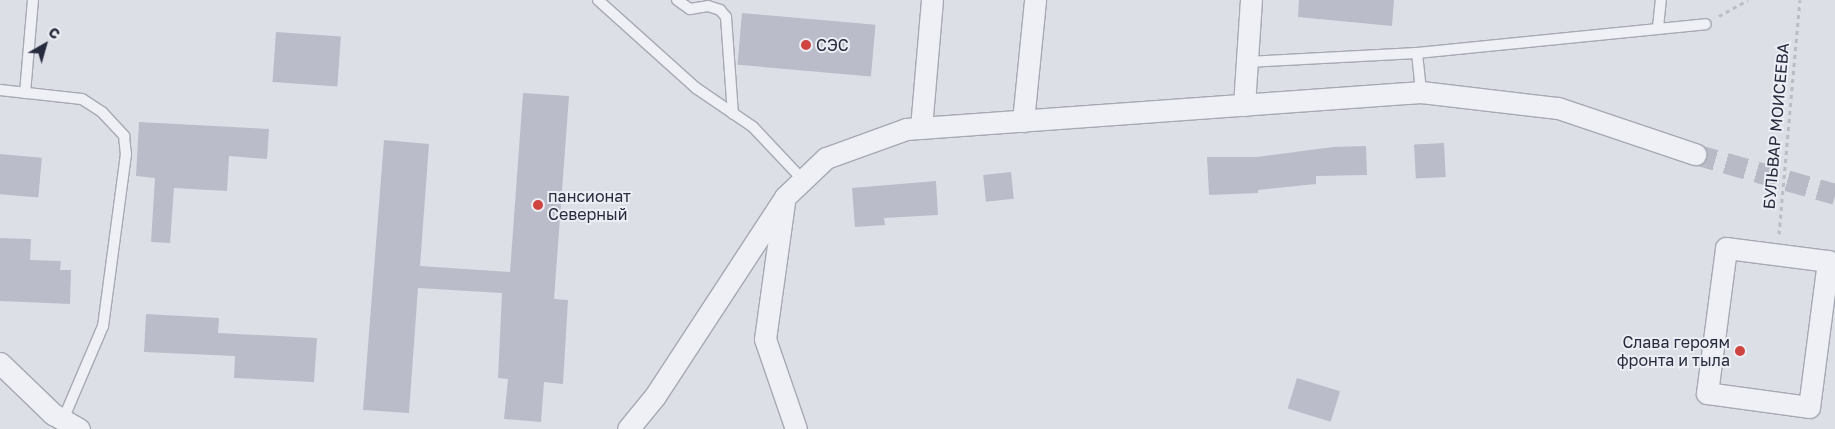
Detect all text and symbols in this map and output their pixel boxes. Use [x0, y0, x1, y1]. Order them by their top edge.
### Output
north arrow [20, 20, 70, 70]
text: С [45, 23, 64, 43]
place label: СЭС [816, 35, 849, 55]
marker: СЭС [800, 39, 812, 51]
street label: БУЛЬВАР МОИСЕЕВА [1759, 42, 1793, 210]
place label: пансионат Северный [548, 186, 631, 224]
marker: пансионат Северный [532, 199, 544, 211]
place label: Слава героям фронта и тыла [1617, 332, 1730, 370]
marker: Слава героям фронта и тыла [1734, 345, 1746, 357]

